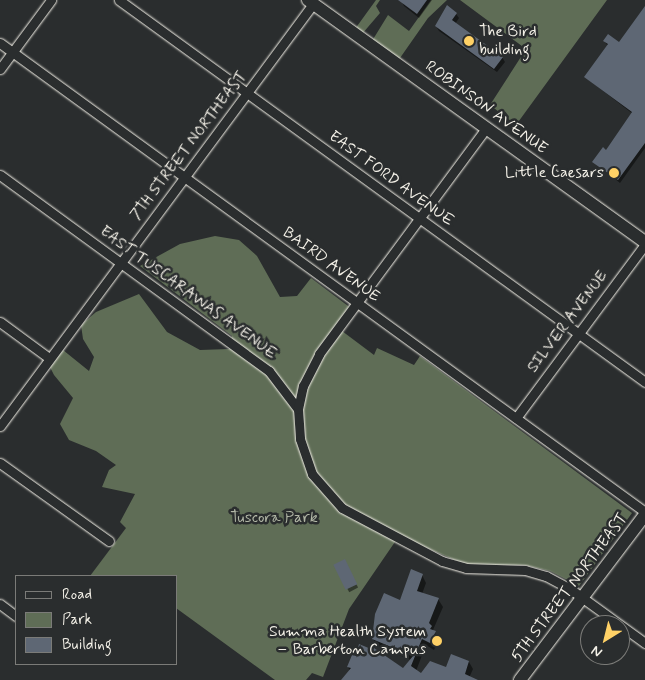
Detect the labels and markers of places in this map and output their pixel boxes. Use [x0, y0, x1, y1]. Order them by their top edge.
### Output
place label: The Bird building [479, 22, 536, 60]
marker: The Bird building [463, 35, 475, 47]
place label: Little Caesars [500, 163, 604, 183]
marker: Little Caesars [608, 167, 620, 179]
place label: Summa Health System – Barberton Campus [269, 622, 426, 660]
marker: Summa Health System – Barberton Campus [430, 634, 444, 648]

